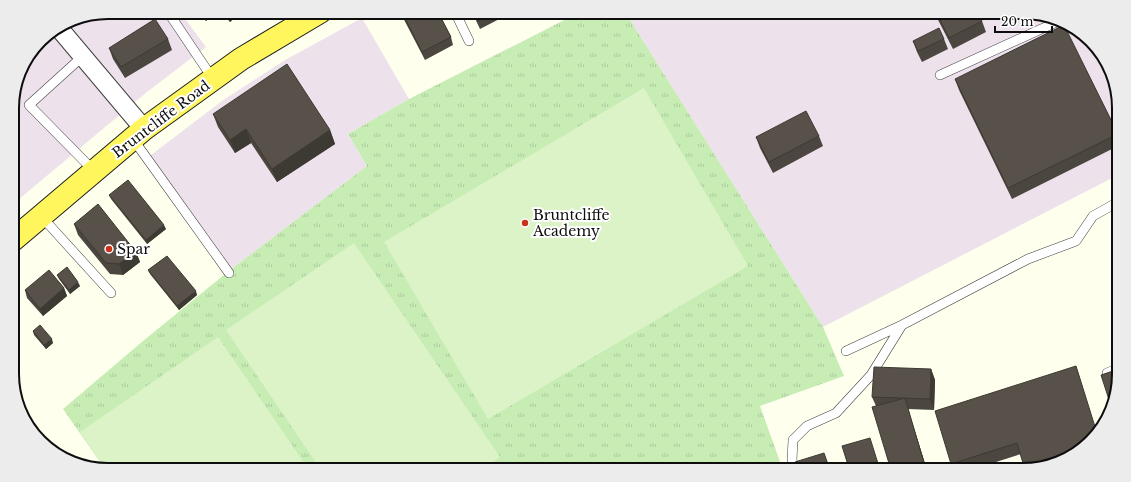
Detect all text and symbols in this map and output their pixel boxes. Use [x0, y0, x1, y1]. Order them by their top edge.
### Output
scale bar [995, 8, 1052, 34]
text: 20 m [1001, 14, 1033, 29]
street label: Bruntcliffe Road [108, 76, 214, 162]
place label: Bruntcliffe Academy [532, 206, 610, 240]
marker: Bruntcliffe Academy [520, 218, 530, 228]
place label: Spar [117, 240, 150, 258]
marker: Spar [104, 244, 114, 254]

